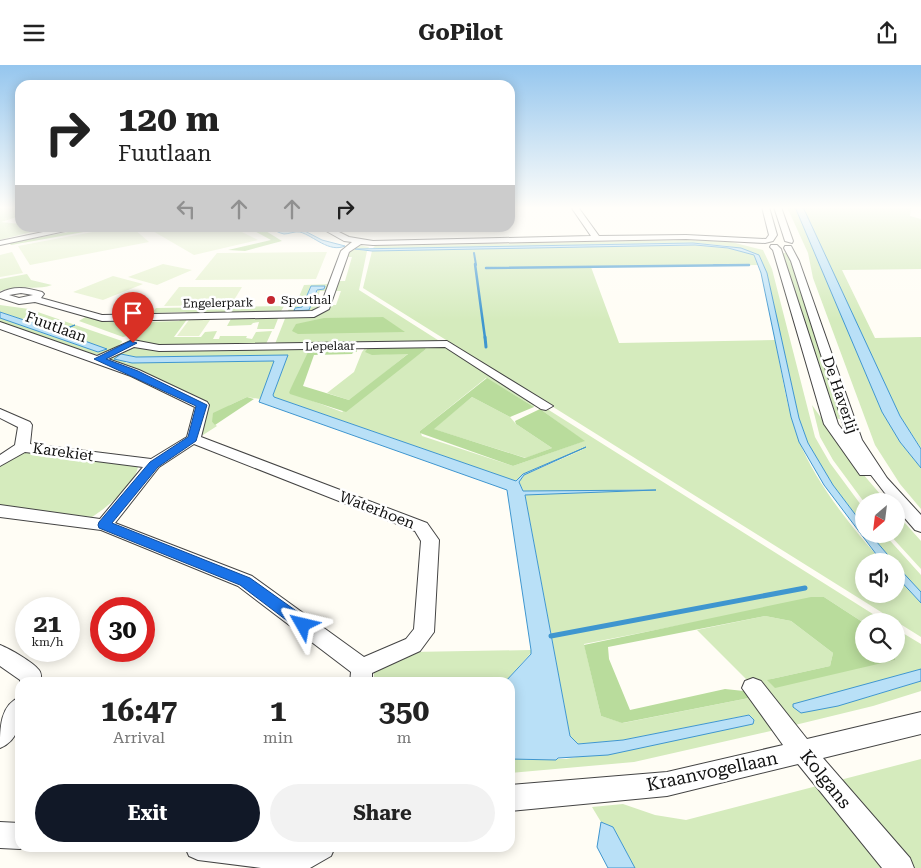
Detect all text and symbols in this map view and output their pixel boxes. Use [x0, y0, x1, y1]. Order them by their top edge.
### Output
icon: menu [20, 19, 48, 47]
icon: share [873, 19, 901, 47]
text: GoPilot [418, 20, 503, 45]
text: 120 m [118, 99, 219, 140]
icon: right [35, 100, 100, 165]
text: Fuutlaan [118, 141, 211, 166]
icon: left [172, 195, 200, 223]
icon: ahead [225, 195, 253, 223]
icon: ahead [278, 195, 306, 223]
icon: right [331, 195, 359, 223]
pin [112, 292, 154, 343]
place label: Sporthal [281, 293, 332, 307]
marker: Sporthal [265, 294, 277, 306]
street label: Engelerpark [183, 295, 254, 311]
icon: arrive [119, 299, 147, 327]
street label: Fuutlaan [23, 308, 89, 346]
street label: Lepelaar [305, 339, 355, 353]
street label: De Haverlij [818, 354, 862, 436]
street label: Karekiet [32, 439, 95, 465]
street label: Waterhoen [337, 487, 418, 533]
north arrow [855, 493, 905, 543]
map controls [855, 493, 905, 663]
button: sound [855, 553, 905, 603]
speed limit sign: 30 [90, 597, 155, 662]
position arrow [276, 598, 328, 650]
text: 21 [33, 609, 62, 638]
button: search [855, 613, 905, 663]
text: km/h [31, 635, 64, 649]
text: 16:47 [101, 693, 177, 728]
text: 1 [270, 693, 286, 728]
text: 350 [379, 693, 429, 728]
text: Arrival [113, 728, 165, 747]
text: min [263, 728, 293, 747]
text: m [397, 728, 411, 747]
street label: Kolgans [796, 745, 856, 813]
street label: Kraanvogellaan [644, 747, 780, 795]
button: Exit [35, 784, 260, 842]
button: Share [270, 784, 495, 842]

